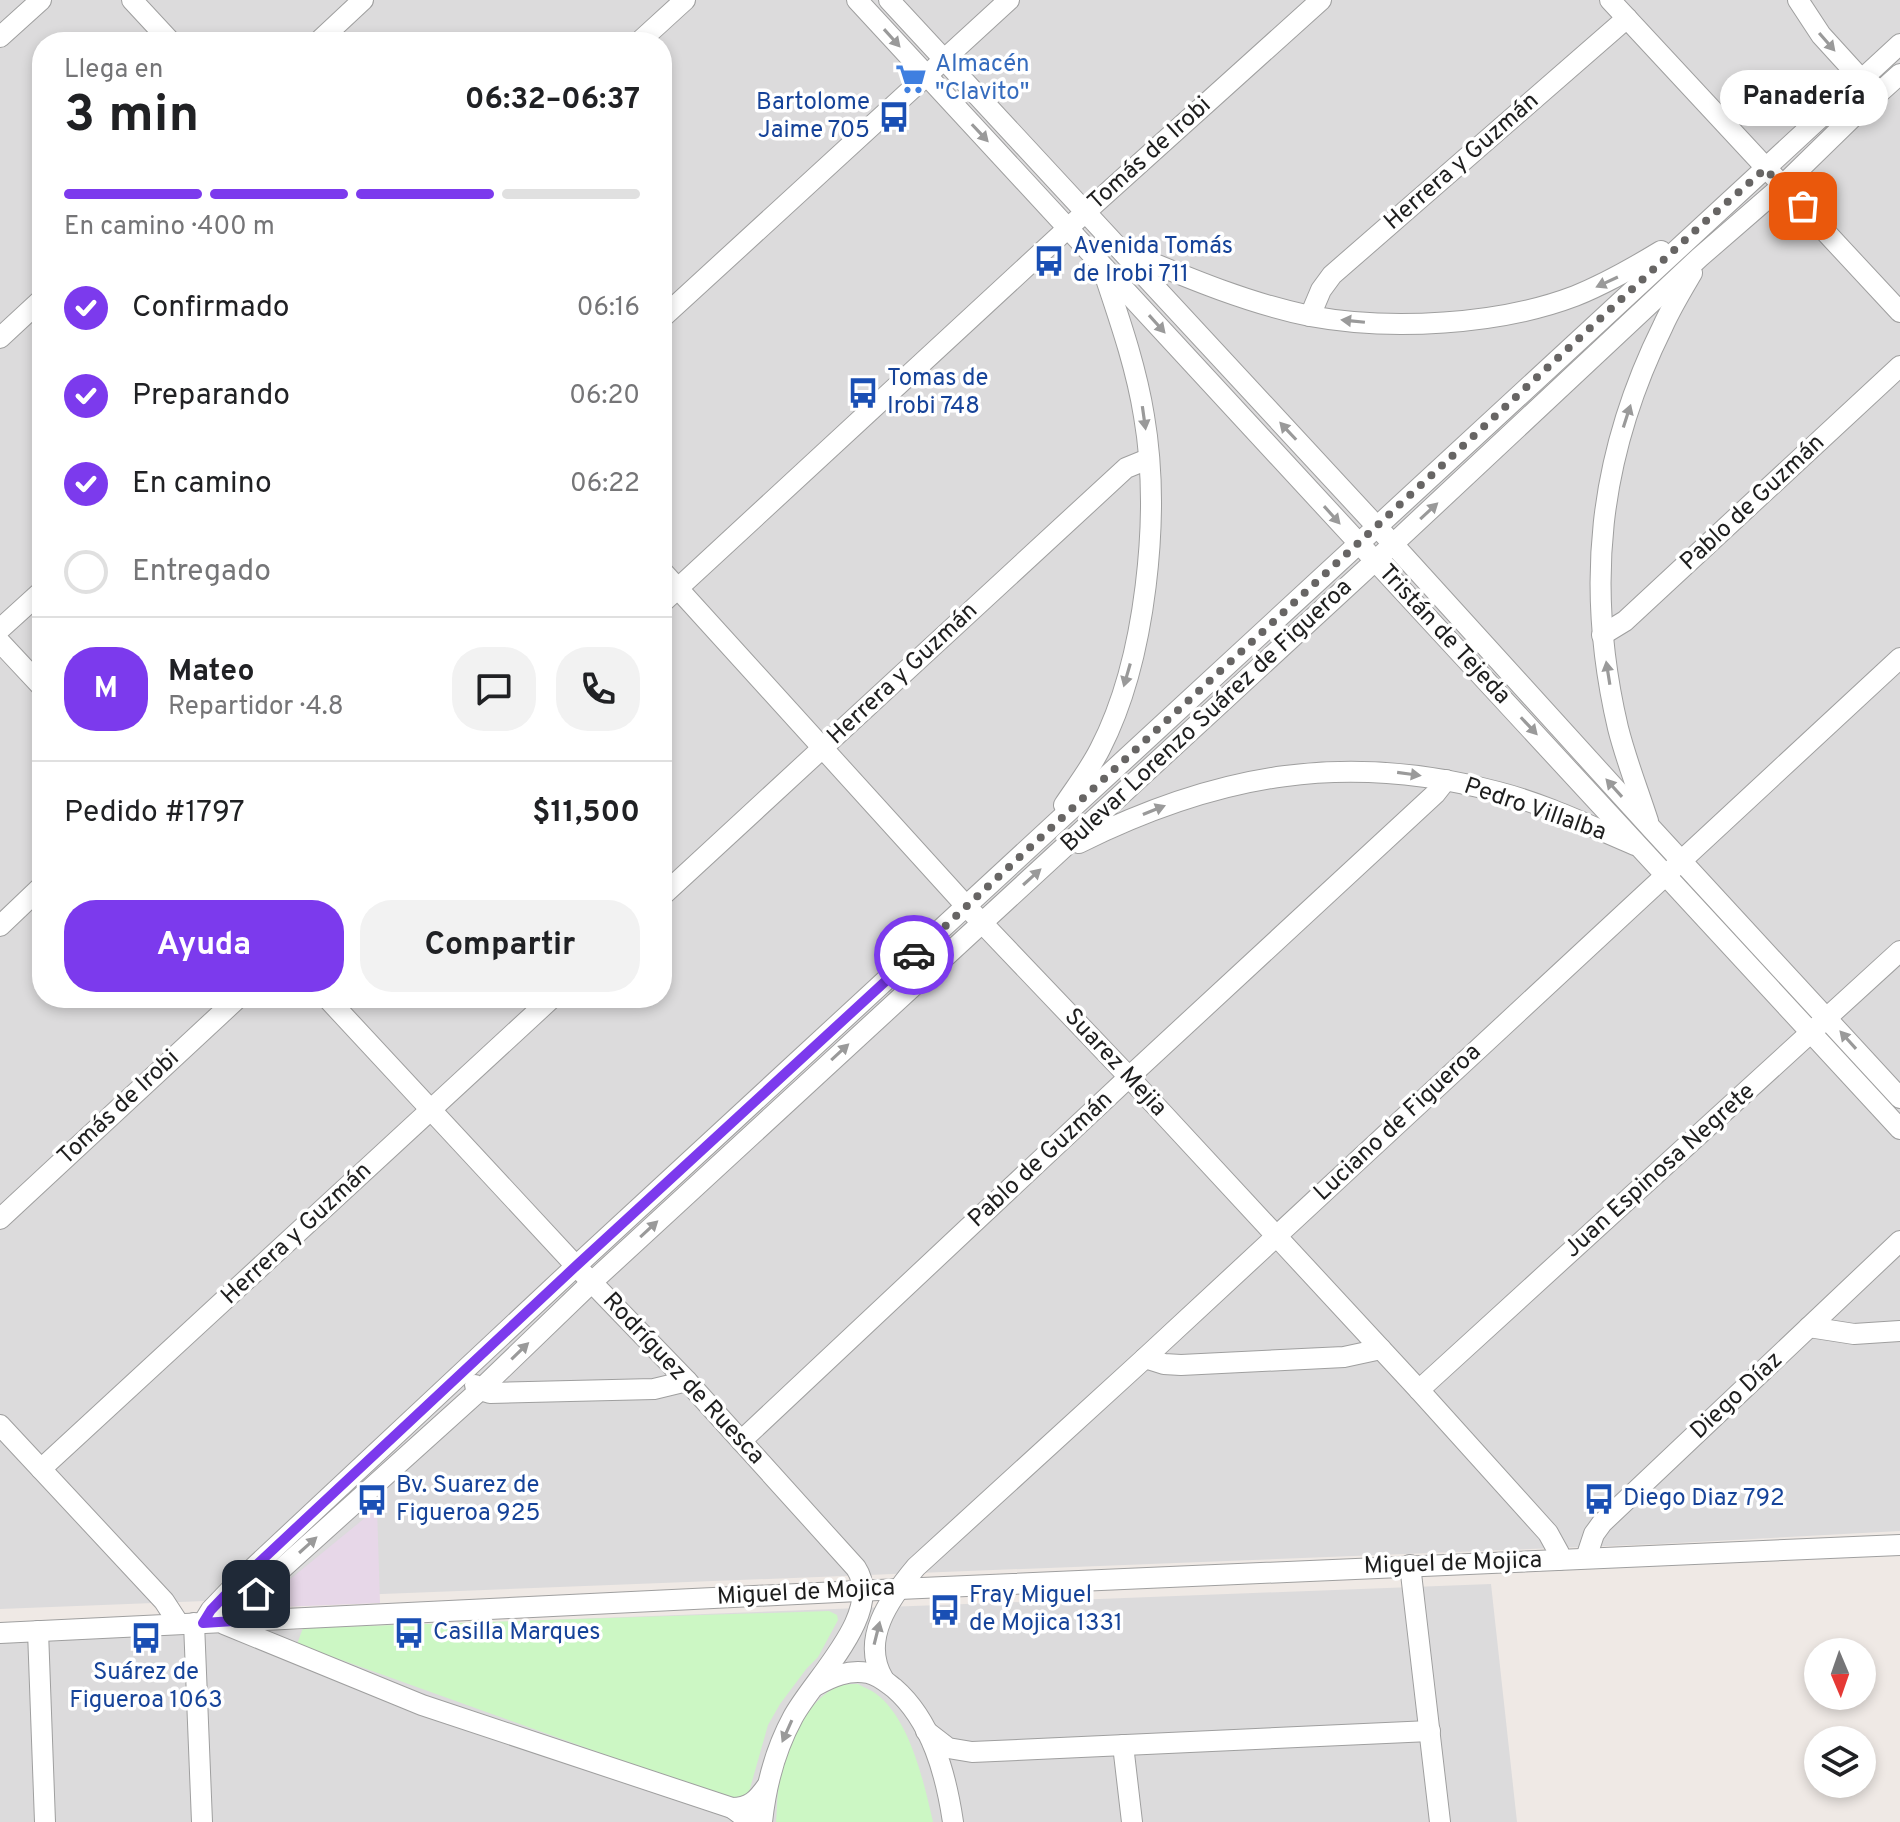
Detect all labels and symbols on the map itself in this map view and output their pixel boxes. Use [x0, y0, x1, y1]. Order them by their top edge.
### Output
one-way arrow [882, 28, 900, 47]
one-way arrow [1818, 31, 1835, 51]
place label: Almacén "Clavito" [935, 50, 1030, 108]
supermarket icon: Almacén "Clavito" [894, 62, 928, 96]
callout: Panadería [1719, 70, 1887, 126]
street label: Herrera y Guzmán [1379, 87, 1545, 237]
place label: Bartolome Jaime 705 [756, 88, 870, 146]
street label: Tomás de Irobi [1082, 91, 1218, 217]
bus stop icon: Bartolome Jaime 705 [877, 100, 911, 134]
one-way arrow [970, 123, 988, 142]
pin [1769, 172, 1837, 240]
place label: Avenida Tomás de Irobi 711 [1073, 232, 1233, 290]
bus stop icon: Avenida Tomás de Irobi 711 [1032, 244, 1066, 278]
one-way arrow [1595, 275, 1619, 289]
one-way arrow [1147, 314, 1165, 333]
one-way arrow [1340, 314, 1365, 327]
place label: Tomas de Irobi 748 [887, 364, 988, 422]
bus stop icon: Tomas de Irobi 748 [846, 376, 880, 410]
one-way arrow [1621, 404, 1634, 428]
one-way arrow [1138, 406, 1151, 431]
one-way arrow [1279, 421, 1297, 440]
street label: Pablo de Guzmán [1674, 428, 1832, 578]
one-way arrow [1419, 502, 1438, 520]
one-way arrow [1323, 506, 1341, 525]
street label: Tristán de Tejeda [1371, 559, 1517, 711]
street label: Bulevar Lorenzo Suárez de Figueroa [1055, 573, 1359, 859]
street label: Herrera y Guzmán [821, 596, 985, 752]
one-way arrow [1601, 660, 1614, 685]
one-way arrow [1121, 663, 1133, 688]
one-way arrow [1519, 716, 1537, 735]
one-way arrow [1396, 768, 1421, 781]
street label: Pedro Villalba [1460, 772, 1610, 848]
one-way arrow [1606, 778, 1624, 797]
one-way arrow [1142, 803, 1166, 816]
one-way arrow [1022, 868, 1041, 886]
courier [874, 915, 954, 995]
street label: Suarez Mejia [1057, 1003, 1173, 1123]
one-way arrow [1839, 1031, 1857, 1050]
street label: Luciano de Figueroa [1308, 1038, 1488, 1208]
street label: Tomás de Irobi [52, 1044, 186, 1172]
one-way arrow [830, 1044, 849, 1062]
street label: Juan Espinosa Negrete [1558, 1077, 1762, 1265]
street label: Pablo de Guzmán [962, 1085, 1120, 1235]
street label: Herrera y Guzmán [215, 1156, 379, 1312]
one-way arrow [639, 1221, 658, 1239]
street label: Rodríguez de Ruesca [595, 1287, 771, 1471]
one-way arrow [510, 1342, 529, 1361]
street label: Diego Díaz [1685, 1346, 1789, 1446]
place label: Bv. Suarez de Figueroa 925 [396, 1471, 540, 1529]
bus stop icon: Diego Diaz 792 [1582, 1482, 1616, 1516]
bus stop icon: Bv. Suarez de Figueroa 925 [355, 1483, 389, 1517]
place label: Diego Diaz 792 [1623, 1484, 1785, 1514]
one-way arrow [298, 1537, 317, 1555]
street label: Miguel de Mojica [1363, 1546, 1543, 1582]
pin [222, 1560, 290, 1628]
street label: Miguel de Mojica [716, 1573, 896, 1613]
place label: Fray Miguel de Mojica 1331 [969, 1581, 1123, 1639]
bus stop icon: Fray Miguel de Mojica 1331 [928, 1593, 962, 1627]
bus stop icon: Casilla Marques [392, 1616, 426, 1650]
place label: Casilla Marques [433, 1618, 600, 1648]
bus stop icon: Suárez de Figueroa 1063 [129, 1621, 163, 1655]
one-way arrow [872, 1621, 884, 1646]
north arrow [1804, 1638, 1876, 1710]
place label: Suárez de Figueroa 1063 [69, 1658, 223, 1716]
one-way arrow [780, 1719, 794, 1743]

